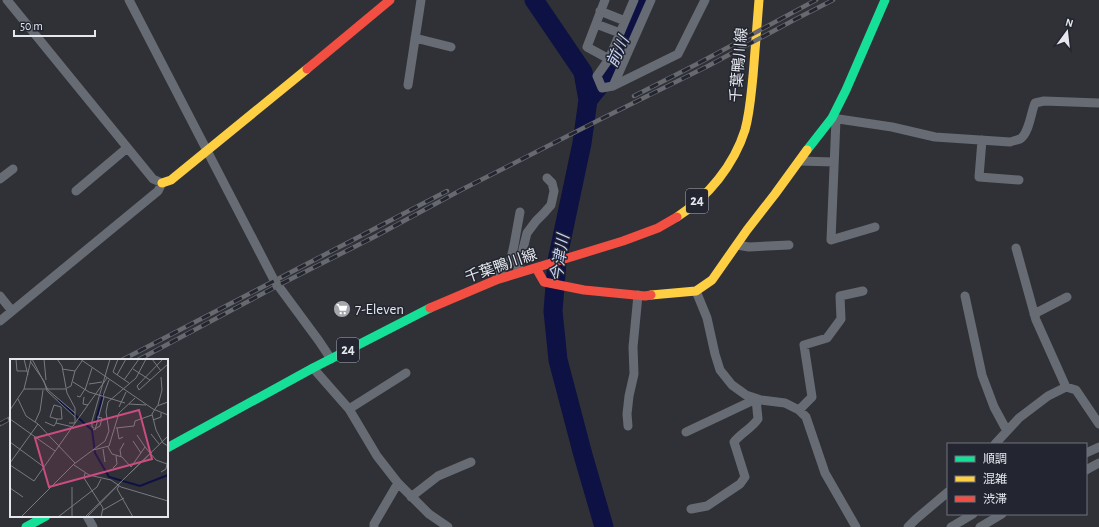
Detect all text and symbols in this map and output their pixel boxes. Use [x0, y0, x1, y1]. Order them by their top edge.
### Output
scale bar [14, 12, 95, 38]
north arrow [1047, 12, 1087, 52]
text: N [1064, 17, 1075, 29]
text: 50 m [20, 20, 43, 32]
street label: 千葉鴨川線 [727, 27, 750, 103]
water label: 前川 [603, 32, 633, 70]
road number: 24 [686, 189, 708, 213]
water label: 今津川 [547, 231, 572, 283]
street label: 千葉鴨川線 [463, 246, 539, 285]
supermarket icon: 7-Eleven [332, 299, 352, 319]
place label: 7-Eleven [355, 302, 404, 317]
road number: 24 [337, 338, 359, 362]
inset map [10, 359, 168, 517]
legend [947, 443, 1087, 515]
text: 順調 [983, 453, 1007, 465]
text: 混雑 [983, 472, 1007, 485]
text: 渋滞 [983, 493, 1007, 505]

